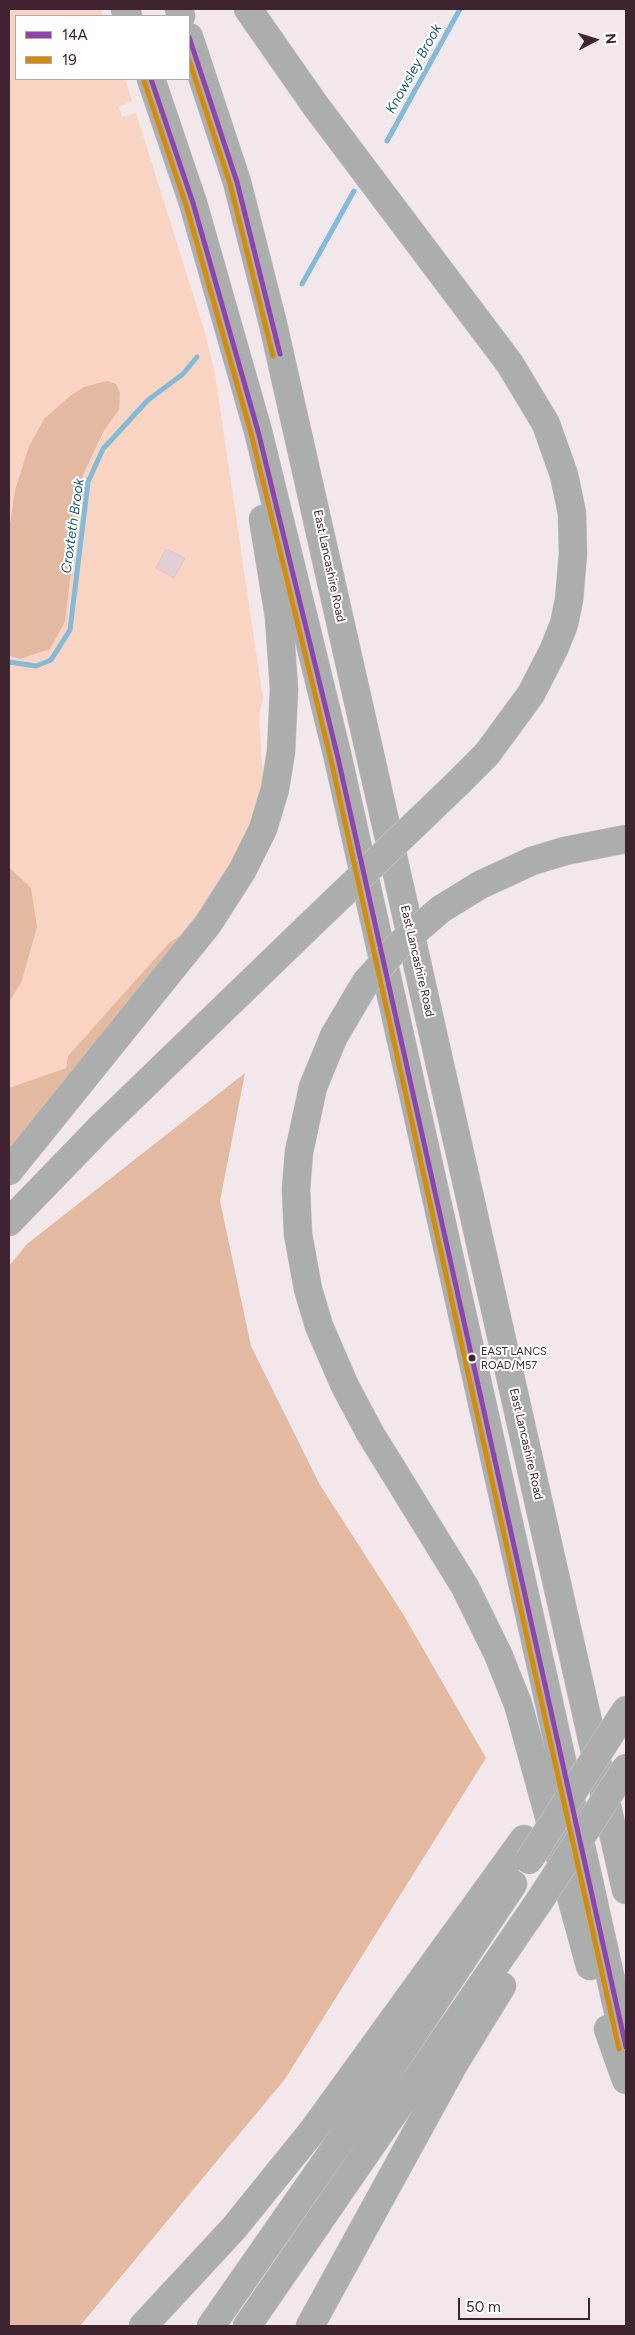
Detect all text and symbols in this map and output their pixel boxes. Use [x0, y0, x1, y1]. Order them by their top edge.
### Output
legend [15, 15, 190, 80]
north arrow [570, 15, 620, 65]
water label: Knowsley Brook [382, 21, 446, 117]
text: 14A [62, 26, 88, 44]
text: N [602, 33, 619, 45]
text: 19 [62, 51, 77, 69]
water label: Croxteth Brook [58, 477, 88, 575]
street label: East Lancashire Road [310, 509, 348, 623]
street label: East Lancashire Road [397, 904, 437, 1018]
place label: EAST LANCS ROAD/M57 [481, 1345, 547, 1371]
marker: EAST LANCS ROAD/M57 [467, 1353, 477, 1363]
street label: East Lancashire Road [506, 1387, 546, 1501]
scale bar [460, 2288, 592, 2320]
text: 50 m [466, 2298, 501, 2316]

